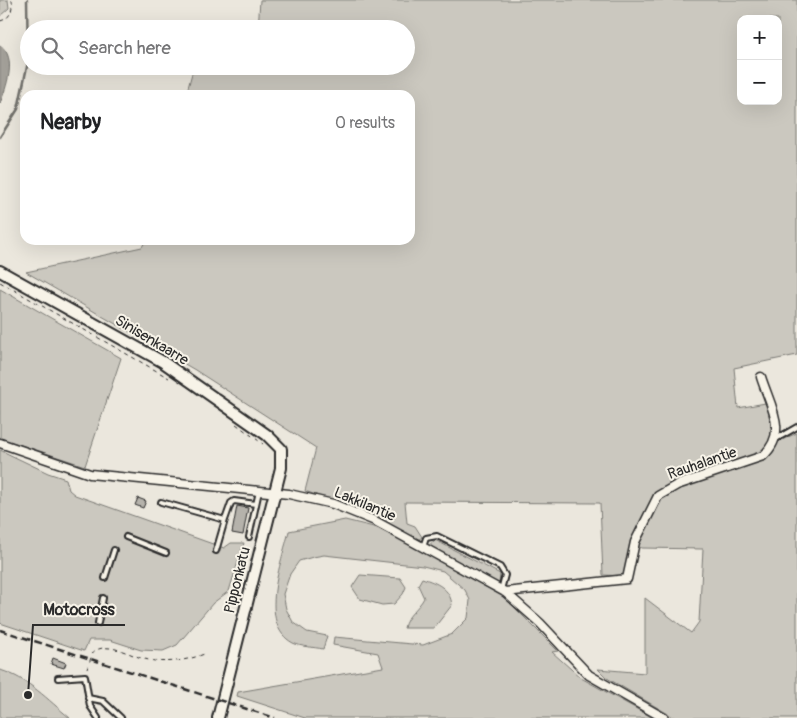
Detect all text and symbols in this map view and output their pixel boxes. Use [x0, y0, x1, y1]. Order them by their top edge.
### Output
map controls [737, 15, 782, 105]
button: + [737, 15, 782, 60]
search box [20, 20, 415, 75]
icon: search [38, 34, 66, 62]
text: Search here [78, 36, 171, 60]
button: − [737, 60, 782, 105]
text: Nearby [40, 109, 101, 136]
text: 0 results [335, 113, 395, 133]
street label: Sinisenkaarre [111, 311, 193, 370]
street label: Rauhalantie [665, 443, 740, 484]
street label: Lakkilantie [331, 483, 399, 526]
street label: Pipponkatu [220, 545, 255, 615]
callout: Motocross [33, 594, 125, 625]
text: Motocross [43, 600, 116, 620]

